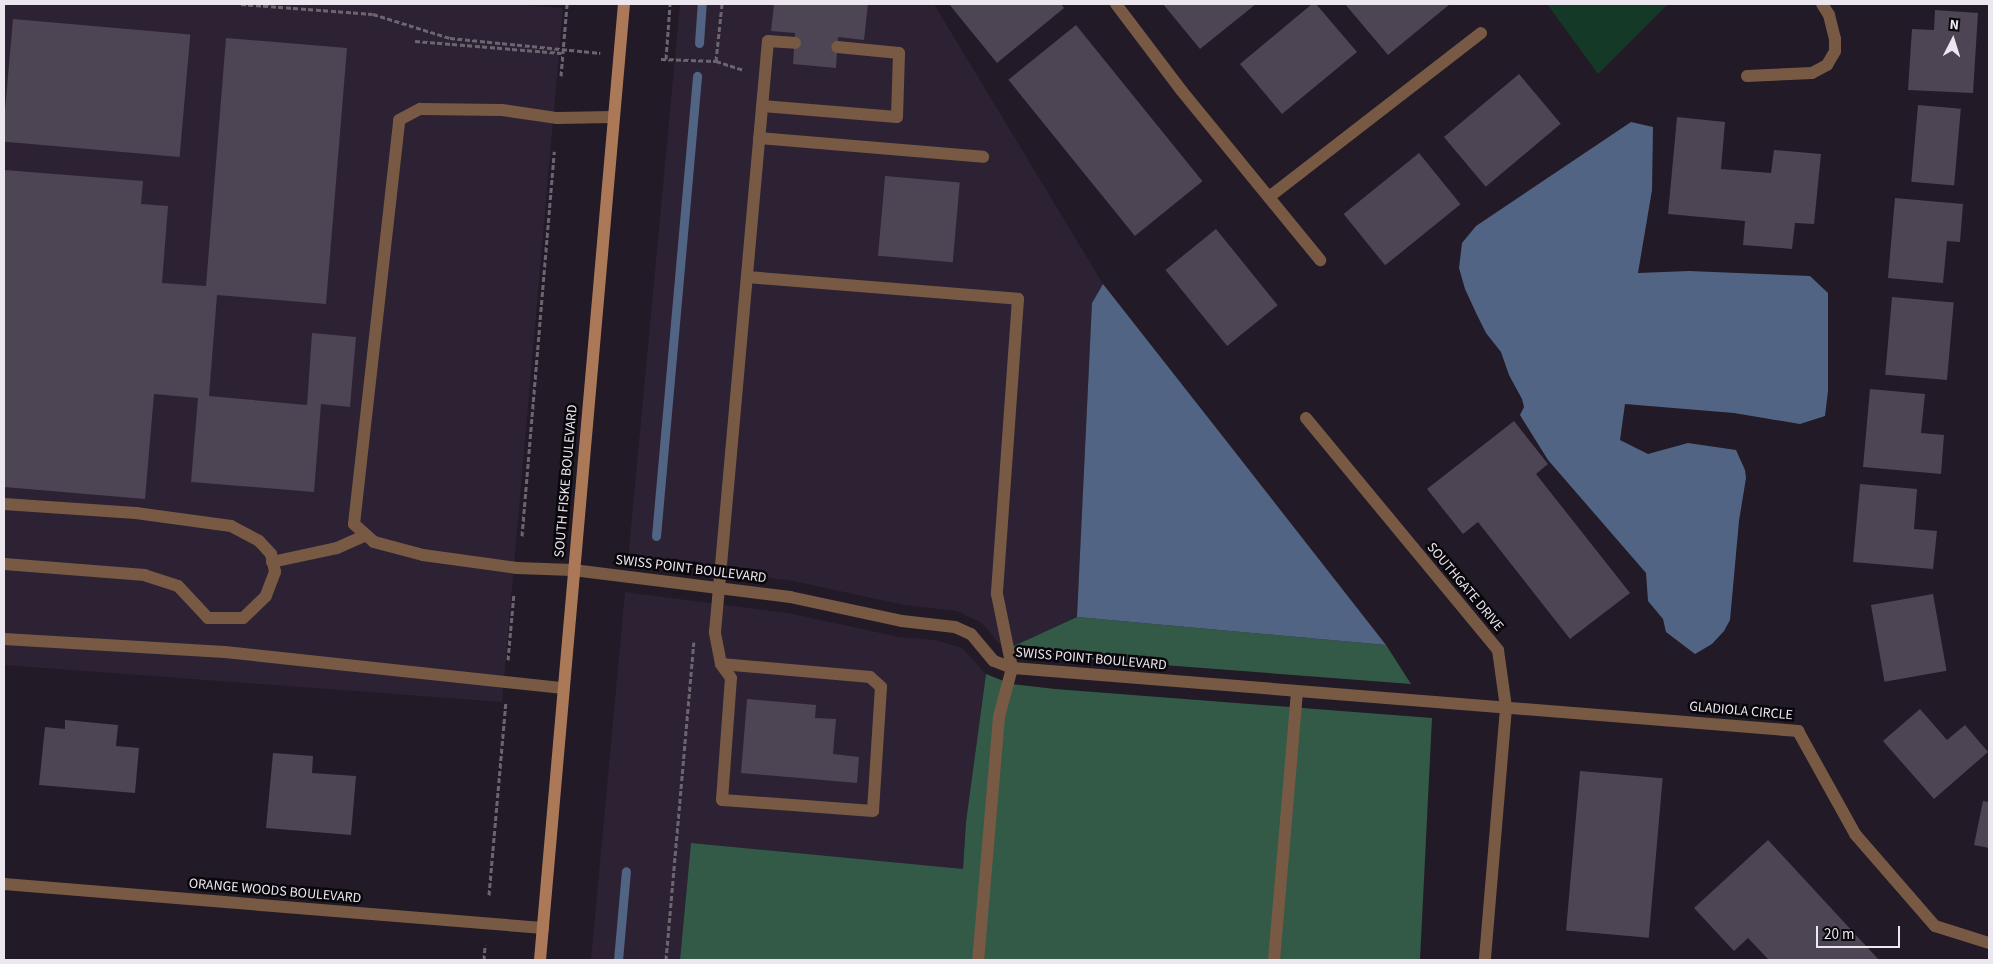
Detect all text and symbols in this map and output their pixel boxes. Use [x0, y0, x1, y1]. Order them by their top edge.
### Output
north arrow [1928, 15, 1978, 65]
text: N [1949, 15, 1960, 35]
street label: SOUTH FISKE BOULEVARD [551, 404, 581, 558]
street label: SOUTHGATE DRIVE [1423, 539, 1507, 635]
street label: SWISS POINT BOULEVARD [615, 551, 767, 587]
street label: SWISS POINT BOULEVARD [1015, 644, 1167, 674]
street label: GLADIOLA CIRCLE [1689, 698, 1793, 724]
street label: ORANGE WOODS BOULEVARD [188, 875, 362, 907]
scale bar [1818, 916, 1902, 948]
text: 20 m [1824, 924, 1854, 945]

